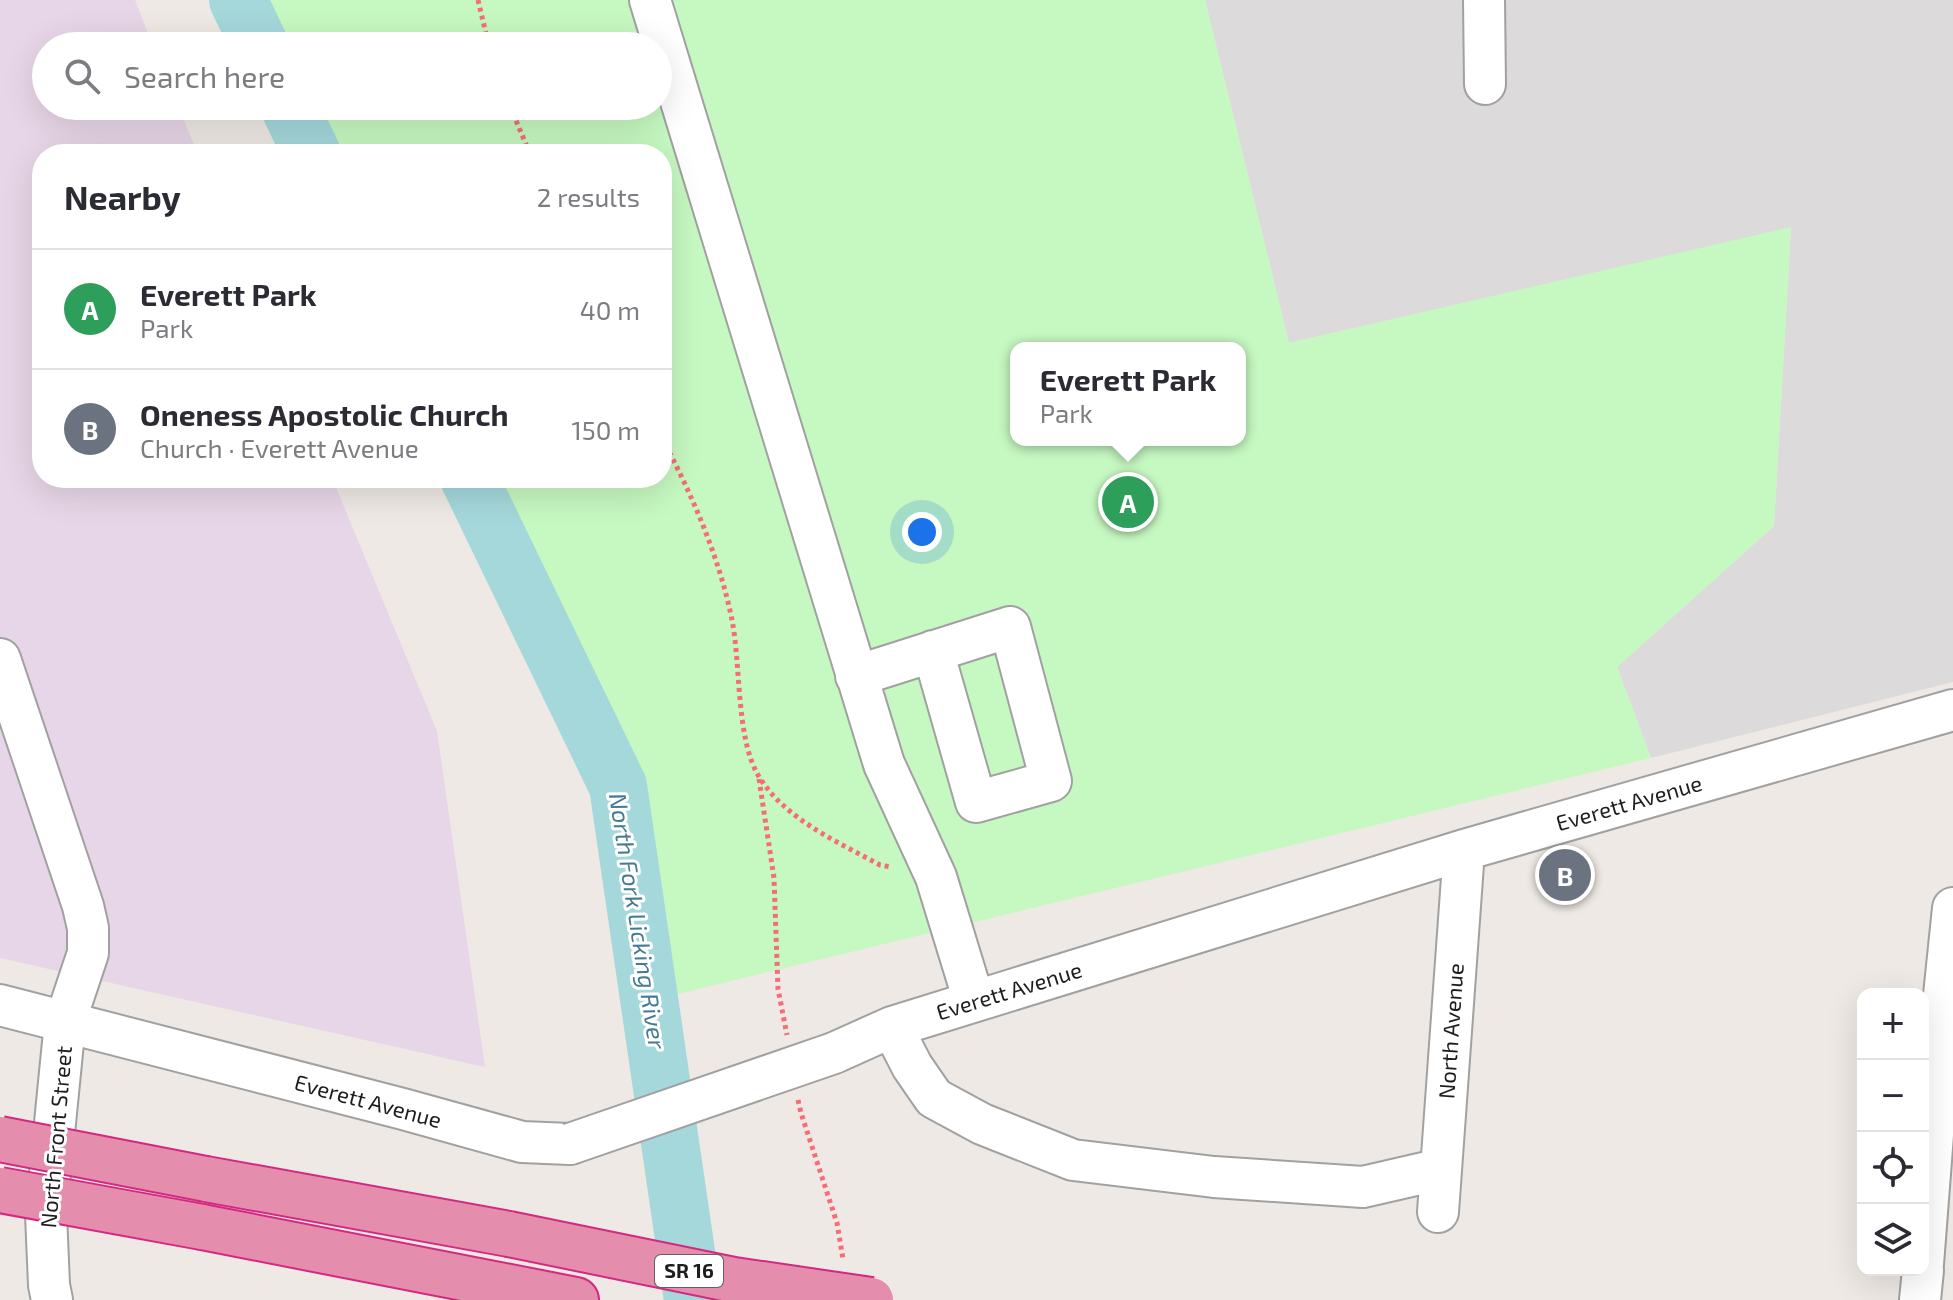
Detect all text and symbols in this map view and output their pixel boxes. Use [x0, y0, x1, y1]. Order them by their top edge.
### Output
search box [32, 32, 672, 120]
icon: search [60, 54, 104, 98]
text: Search here [124, 58, 285, 94]
text: Nearby [64, 176, 181, 217]
text: 2 results [537, 181, 640, 212]
text: Everett Park [140, 276, 317, 312]
text: A [82, 294, 98, 325]
text: 40 m [580, 294, 640, 325]
text: Park [140, 312, 193, 343]
popup [1010, 342, 1246, 446]
text: Everett Park [1040, 361, 1216, 397]
text: Oneness Apostolic Church [140, 396, 509, 432]
text: Park [1040, 397, 1093, 428]
text: B [82, 414, 98, 445]
text: 150 m [571, 414, 640, 445]
text: Church · Everett Avenue [140, 432, 419, 463]
pin: A [1102, 472, 1154, 532]
your location [902, 512, 942, 552]
street label: Everett Avenue [1553, 769, 1705, 835]
water label: North Fork Licking River [604, 791, 673, 1051]
pin: B [1539, 845, 1591, 905]
street label: Everett Avenue [933, 956, 1085, 1025]
street label: North Avenue [1432, 962, 1468, 1100]
map controls [1857, 988, 1929, 1276]
button: + [1857, 988, 1929, 1060]
street label: North Front Street [34, 1045, 76, 1229]
button: − [1857, 1060, 1929, 1132]
street label: Everett Avenue [292, 1068, 444, 1132]
button: locate [1857, 1132, 1929, 1204]
button: layers [1857, 1204, 1929, 1276]
road number: SR 16 [655, 1255, 723, 1287]

